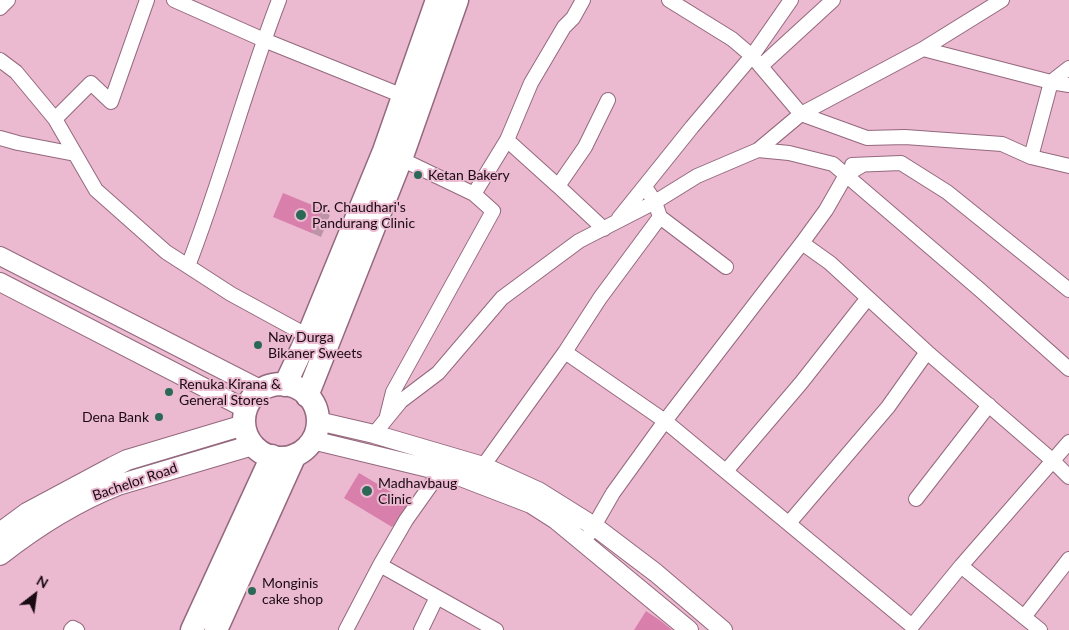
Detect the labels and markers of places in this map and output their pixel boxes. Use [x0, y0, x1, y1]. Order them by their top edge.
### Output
place label: Ketan Bakery [428, 167, 510, 183]
marker: Ketan Bakery [412, 169, 424, 181]
place label: Dr. Chaudhari's Pandurang Clinic [312, 199, 415, 232]
marker: Dr. Chaudhari's Pandurang Clinic [294, 208, 308, 222]
place label: Nav Durga Bikaner Sweets [268, 329, 362, 362]
marker: Nav Durga Bikaner Sweets [252, 339, 264, 351]
place label: Renuka Kirana & General Stores [179, 376, 281, 408]
marker: Renuka Kirana & General Stores [163, 386, 175, 398]
place label: Dena Bank [82, 409, 149, 425]
marker: Dena Bank [153, 411, 165, 423]
place label: Madhavbaug Clinic [378, 475, 457, 508]
marker: Madhavbaug Clinic [360, 484, 374, 498]
place label: Monginis cake shop [262, 575, 323, 608]
marker: Monginis cake shop [246, 585, 258, 597]

